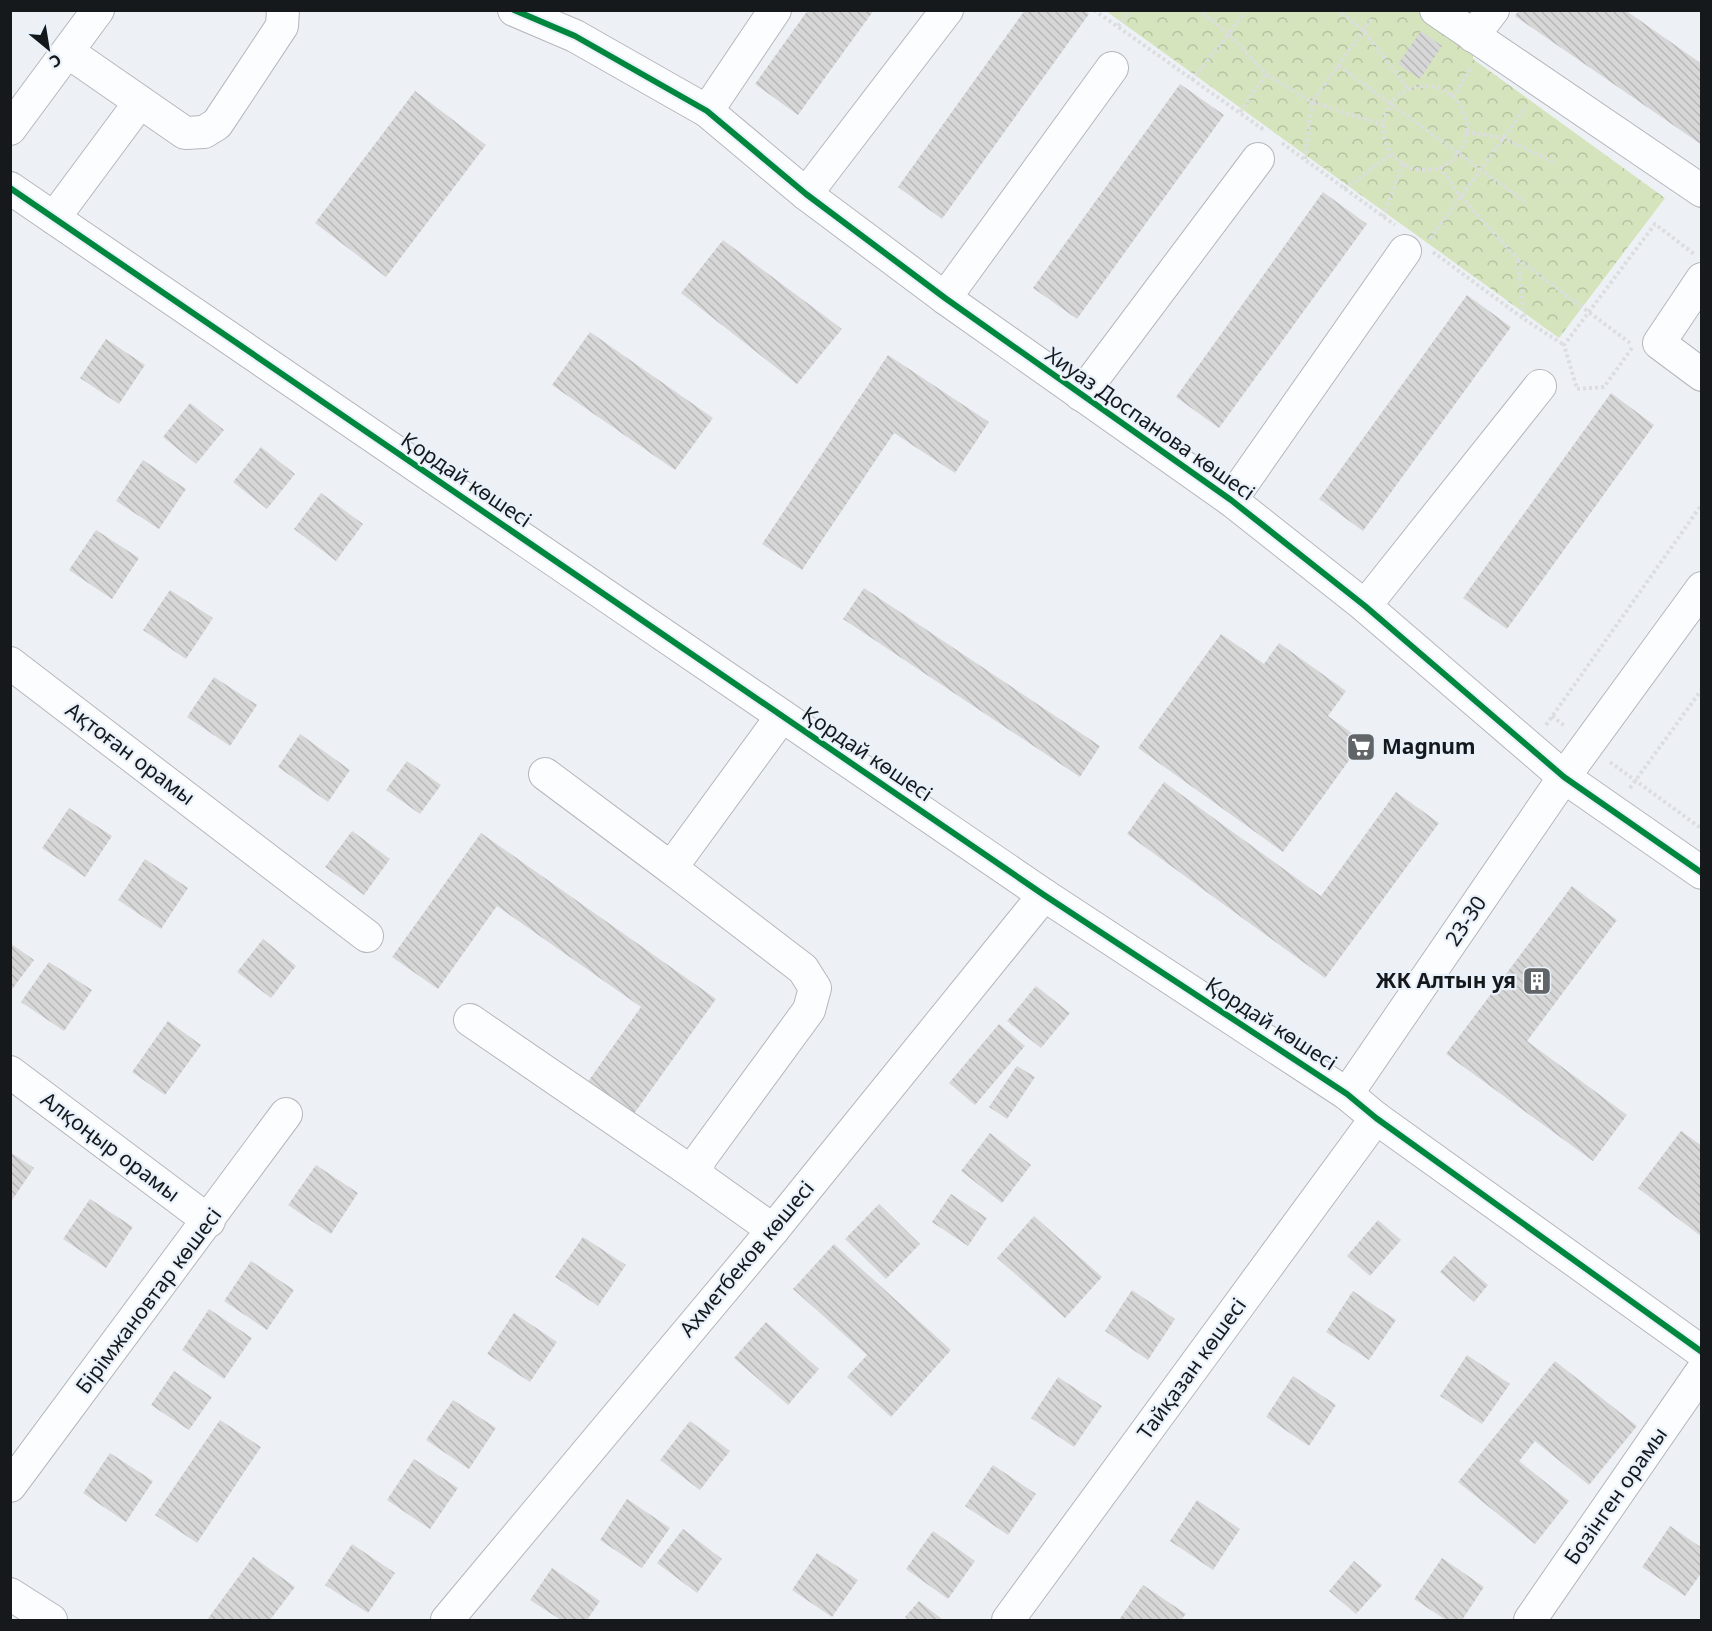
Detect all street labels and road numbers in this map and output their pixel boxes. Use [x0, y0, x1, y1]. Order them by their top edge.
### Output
street label: Хиуаз Доспанова көшесі [1040, 340, 1261, 506]
street label: Қордай көшесі [396, 425, 537, 533]
street label: Ақтоған орамы [60, 695, 201, 811]
street label: Қордай көшесі [797, 699, 938, 807]
street label: 23-30 [1438, 890, 1492, 951]
street label: Қордай көшесі [1200, 970, 1343, 1076]
street label: Алқоңыр орамы [36, 1085, 186, 1208]
street label: Ахметбеков көшесі [673, 1174, 820, 1342]
street label: Бірімжановтар көшесі [69, 1202, 227, 1399]
street label: Тайқазан көшесі [1130, 1292, 1252, 1445]
street label: Бозінген орамы [1557, 1421, 1673, 1570]

